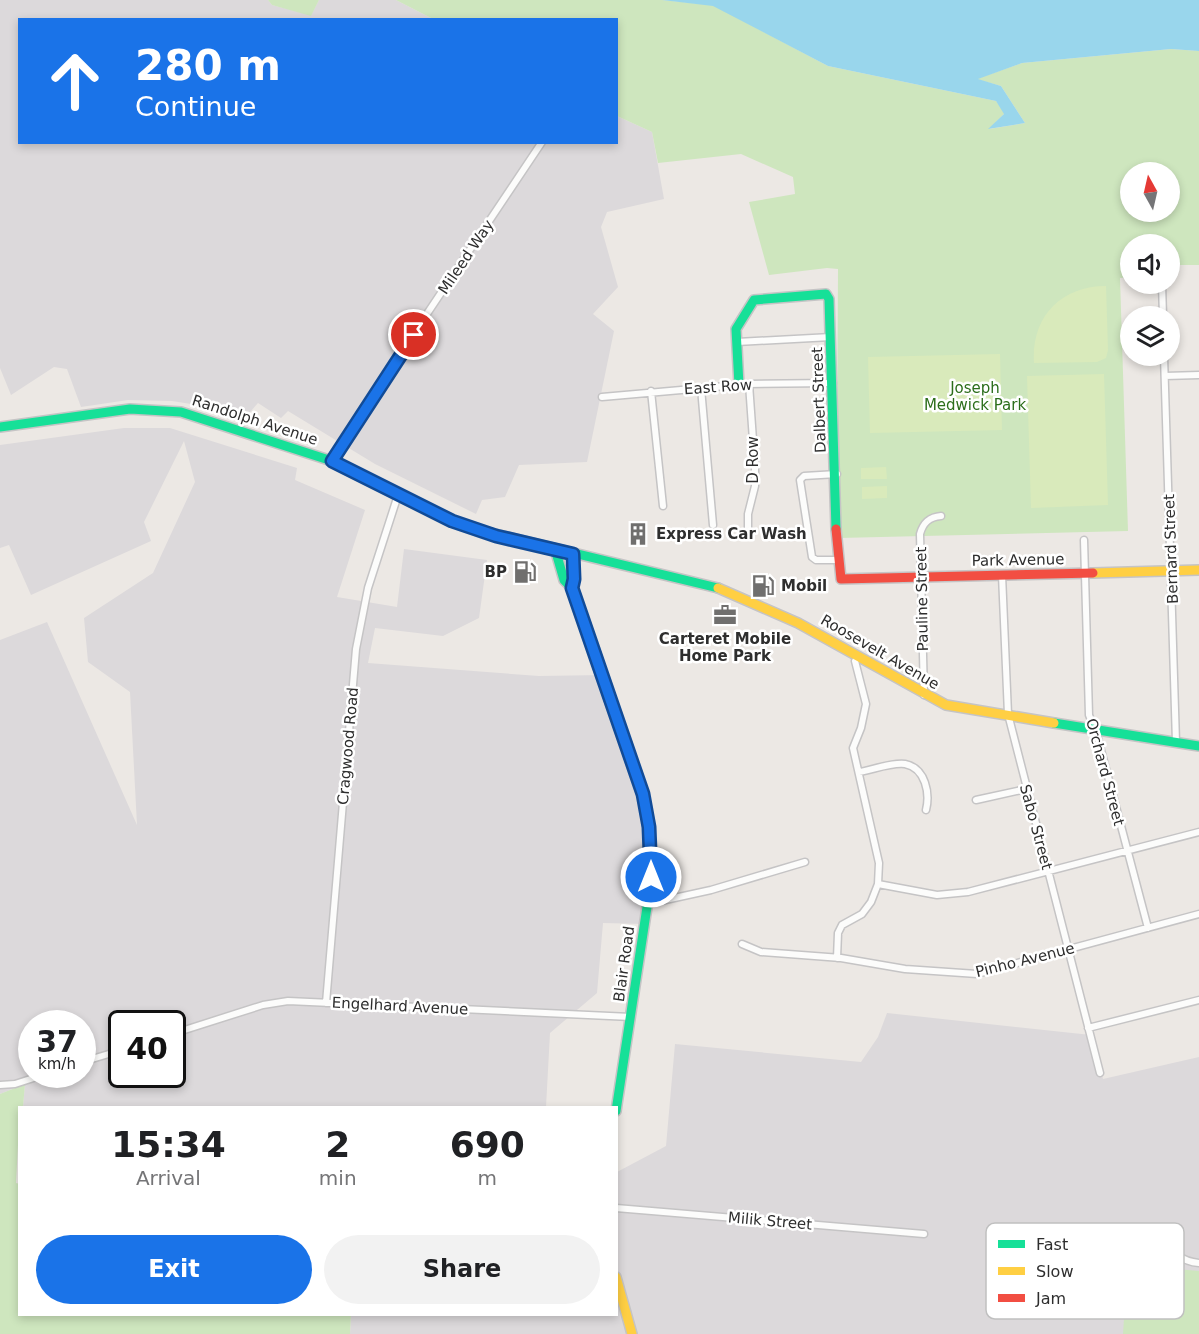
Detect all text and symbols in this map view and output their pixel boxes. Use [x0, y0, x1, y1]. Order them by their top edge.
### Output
text: 280 m [135, 41, 281, 90]
icon: ahead [36, 42, 114, 120]
text: Continue [135, 91, 256, 122]
north arrow [1120, 162, 1180, 222]
map controls [1120, 162, 1180, 366]
street label: Mileed Way [435, 216, 498, 298]
button: sound [1120, 234, 1180, 294]
button: layers [1120, 306, 1180, 366]
pin [388, 309, 439, 360]
icon: arrive [397, 318, 430, 351]
street label: Dalbert Street [808, 347, 830, 453]
street label: East Row [683, 376, 753, 398]
park label: Joseph Medwick Park [924, 379, 1026, 414]
street label: Randolph Avenue [190, 391, 320, 449]
street label: D Row [744, 436, 762, 484]
street label: Bernard Street [1160, 494, 1182, 604]
building icon: Express Car Wash [625, 521, 651, 547]
place label: Express Car Wash [656, 525, 807, 543]
street label: Pauline Street [912, 546, 932, 651]
street label: Park Avenue [971, 550, 1065, 570]
fuel station icon: BP [512, 559, 538, 585]
place label: BP [485, 563, 507, 581]
fuel station icon: Mobil [750, 573, 776, 599]
place label: Mobil [781, 577, 827, 595]
office icon: Carteret Mobile Home Park [712, 602, 738, 628]
street label: Roosevelt Avenue [818, 611, 942, 693]
place label: Carteret Mobile Home Park [659, 630, 791, 665]
street label: Cragwood Road [334, 686, 362, 806]
street label: Orchard Street [1082, 716, 1128, 828]
street label: Sabo Street [1016, 782, 1056, 872]
position arrow [619, 845, 683, 909]
street label: Blair Road [610, 925, 638, 1003]
street label: Pinho Avenue [974, 939, 1076, 981]
street label: Engelhard Avenue [331, 993, 469, 1019]
speed limit sign: 40 [108, 1010, 186, 1088]
text: 37 [36, 1024, 78, 1059]
text: km/h [38, 1055, 76, 1073]
text: 15:34 [111, 1124, 226, 1165]
text: 2 [325, 1124, 350, 1165]
text: 690 [450, 1124, 525, 1165]
text: Arrival [136, 1166, 201, 1190]
text: min [319, 1166, 357, 1190]
text: m [478, 1166, 497, 1190]
street label: Milik Street [727, 1208, 813, 1234]
legend [986, 1223, 1184, 1319]
button: Exit [36, 1235, 312, 1304]
button: Share [324, 1235, 600, 1304]
text: Fast [1036, 1235, 1068, 1254]
text: Slow [1036, 1262, 1073, 1281]
text: Jam [1035, 1289, 1066, 1308]

